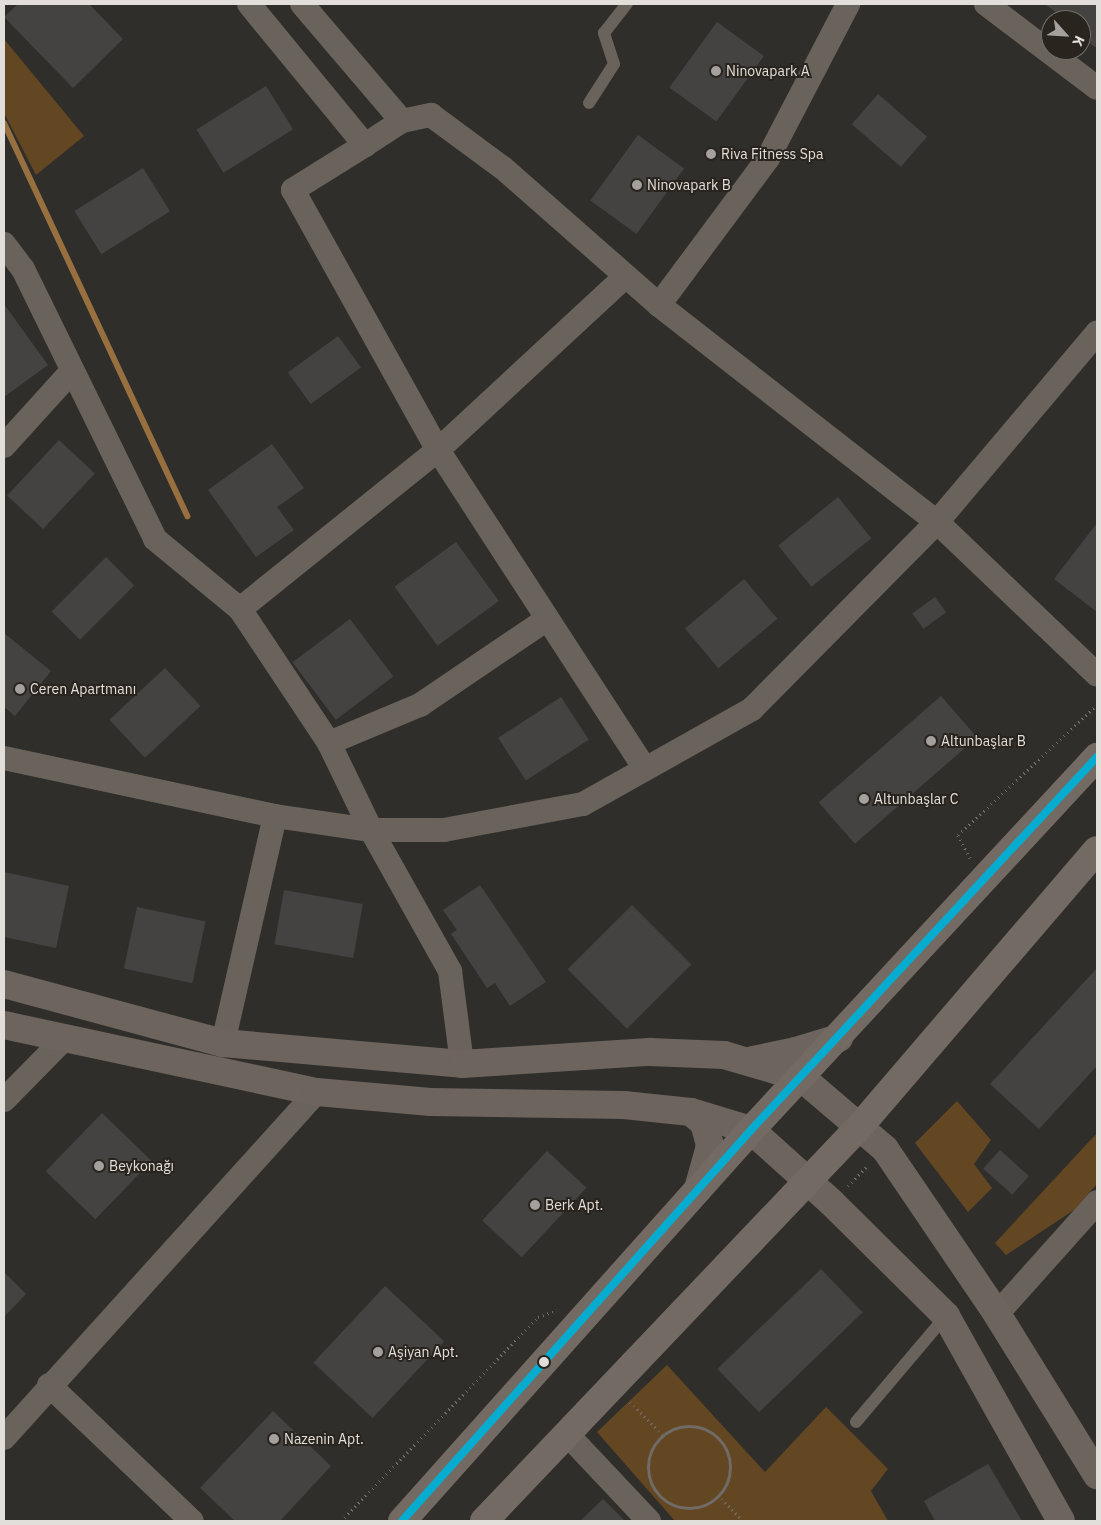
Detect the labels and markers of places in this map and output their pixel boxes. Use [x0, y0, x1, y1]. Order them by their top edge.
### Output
place label: Ninovapark A [726, 63, 810, 79]
marker: Ninovapark A [710, 65, 722, 77]
place label: Riva Fitness Spa [721, 146, 823, 162]
marker: Riva Fitness Spa [705, 148, 717, 160]
place label: Ninovapark B [647, 177, 731, 193]
marker: Ninovapark B [631, 179, 643, 191]
place label: Ceren Apartmanı [30, 681, 136, 697]
marker: Ceren Apartmanı [14, 683, 26, 695]
place label: Altunbaşlar B [941, 733, 1026, 749]
marker: Altunbaşlar B [925, 735, 937, 747]
place label: Altunbaşlar C [874, 791, 958, 807]
marker: Altunbaşlar C [858, 793, 870, 805]
place label: Beykonağı [109, 1158, 174, 1174]
marker: Beykonağı [93, 1160, 105, 1172]
place label: Berk Apt. [545, 1197, 603, 1213]
marker: Berk Apt. [529, 1199, 541, 1211]
place label: Aşiyan Apt. [388, 1344, 459, 1360]
marker: Aşiyan Apt. [372, 1346, 384, 1358]
unlabelled marker [539, 1357, 549, 1367]
place label: Nazenin Apt. [284, 1431, 364, 1447]
marker: Nazenin Apt. [268, 1433, 280, 1445]

